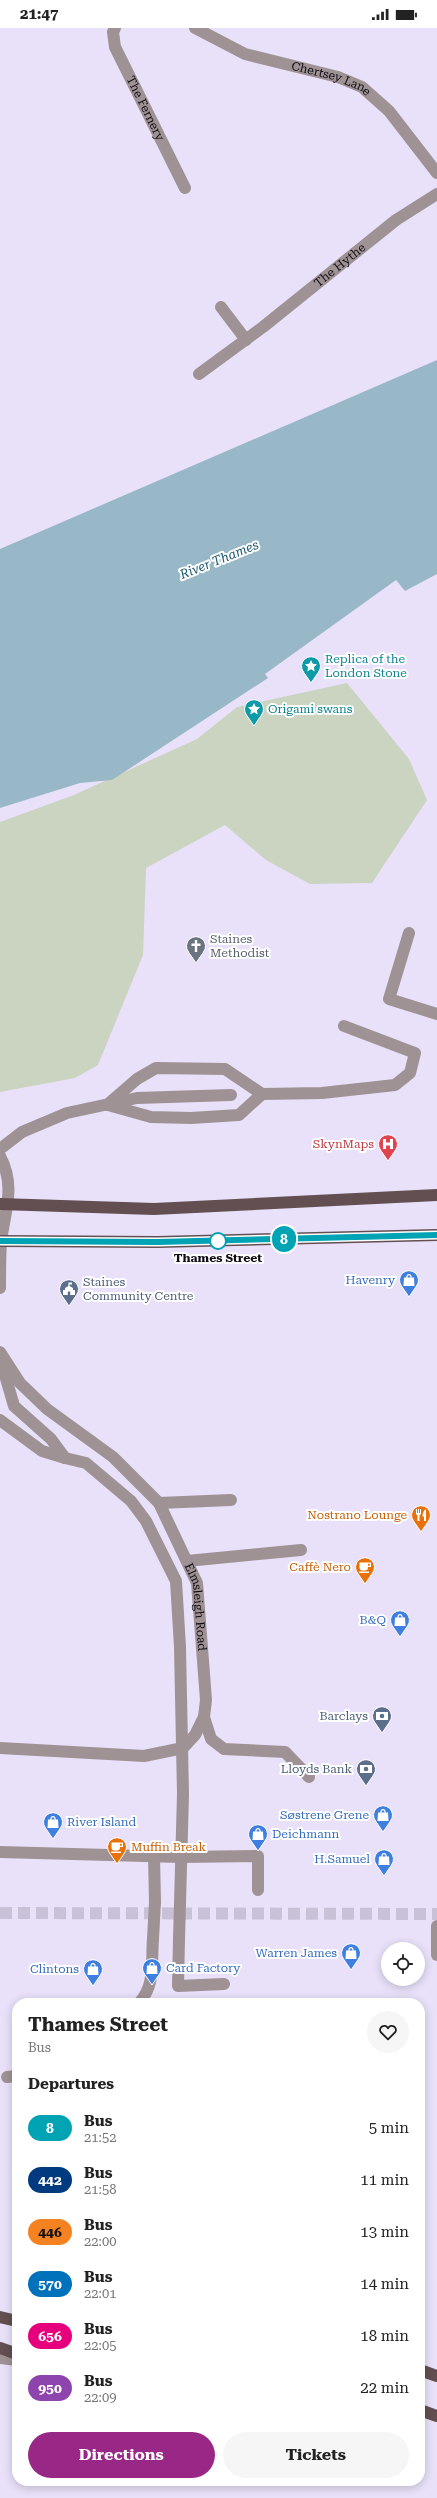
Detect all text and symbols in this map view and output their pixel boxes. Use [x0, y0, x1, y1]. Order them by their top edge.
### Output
text: 21:47 [20, 5, 58, 23]
street label: Chertsey Lane [290, 59, 374, 99]
street label: The Fernery [124, 74, 168, 144]
street label: The Hythe [311, 240, 369, 290]
water label: River Thames [177, 537, 261, 582]
place label: Replica of the London Stone [325, 652, 407, 680]
place icon: Replica of the London Stone [300, 655, 322, 683]
place icon: Origami swans [243, 698, 265, 726]
place label: Origami swans [268, 702, 353, 716]
place label: Staines Methodist [210, 932, 270, 960]
church icon: Staines Methodist [185, 935, 207, 963]
hospital icon: SkynMaps [377, 1133, 399, 1161]
place label: SkynMaps [313, 1137, 374, 1151]
line badge: 8 [271, 1226, 297, 1252]
text: 8 [280, 1231, 288, 1247]
marker: Thames Street [209, 1232, 227, 1250]
place label: Thames Street [174, 1251, 262, 1265]
shop icon: Havenry [398, 1269, 420, 1297]
place label: Havenry [346, 1273, 396, 1287]
place label: Staines Community Centre [83, 1275, 194, 1303]
public building icon: Staines Community Centre [58, 1278, 80, 1306]
restaurant icon: Nostrano Lounge [410, 1504, 432, 1532]
place label: Nostrano Lounge [307, 1508, 407, 1522]
cafe icon: Caffè Nero [354, 1556, 376, 1584]
place label: Caffè Nero [289, 1560, 351, 1574]
street label: Elmsleigh Road [182, 1561, 209, 1652]
shop icon: B&Q [389, 1609, 411, 1637]
place label: B&Q [360, 1613, 386, 1627]
bank icon: Barclays [371, 1705, 393, 1733]
place label: Barclays [319, 1709, 368, 1723]
bank icon: Lloyds Bank [355, 1758, 377, 1786]
place label: Lloyds Bank [281, 1762, 352, 1776]
shop icon: Søstrene Grene [372, 1804, 394, 1832]
place label: Søstrene Grene [280, 1808, 369, 1822]
shop icon: River Island [42, 1811, 64, 1839]
place label: River Island [67, 1815, 137, 1829]
shop icon: Deichmann [247, 1823, 269, 1851]
place label: Deichmann [272, 1827, 339, 1841]
cafe icon: Muffin Break [106, 1836, 128, 1864]
place label: Muffin Break [131, 1840, 207, 1854]
shop icon: H.Samuel [373, 1848, 395, 1876]
place label: H.Samuel [314, 1852, 370, 1866]
shop icon: Warren James [340, 1942, 362, 1970]
map controls [381, 1942, 425, 1986]
button: locate [381, 1942, 425, 1986]
place label: Warren James [255, 1946, 337, 1960]
shop icon: Card Factory [141, 1957, 163, 1985]
shop icon: Clintons [82, 1958, 104, 1986]
place label: Card Factory [166, 1961, 241, 1975]
place label: Clintons [30, 1962, 79, 1976]
button: heart [367, 2011, 409, 2053]
text: Thames Street [28, 2013, 168, 2036]
text: Bus [28, 2040, 51, 2055]
text: Departures [28, 2075, 114, 2093]
text: Bus [84, 2112, 112, 2130]
text: 5 min [369, 2119, 409, 2137]
text: 8 [46, 2120, 54, 2136]
text: 21:52 [84, 2130, 116, 2145]
text: Bus [84, 2164, 112, 2182]
text: 11 min [360, 2171, 409, 2189]
text: 442 [38, 2172, 62, 2188]
text: 21:58 [84, 2182, 116, 2197]
text: Bus [84, 2216, 112, 2234]
text: 13 min [360, 2223, 409, 2241]
text: 446 [38, 2224, 62, 2240]
text: 22:00 [84, 2234, 116, 2249]
text: Bus [84, 2268, 112, 2286]
text: 14 min [360, 2275, 409, 2293]
text: 570 [38, 2276, 62, 2292]
text: 22:01 [84, 2286, 116, 2301]
text: Bus [84, 2320, 112, 2338]
text: 18 min [360, 2327, 409, 2345]
text: 656 [38, 2328, 62, 2344]
text: 22:05 [84, 2338, 116, 2353]
text: Bus [84, 2372, 112, 2390]
text: 22 min [360, 2379, 409, 2397]
text: 950 [38, 2380, 62, 2396]
text: 22:09 [84, 2390, 116, 2405]
button: Directions [28, 2432, 215, 2478]
button: Tickets [223, 2432, 409, 2478]

